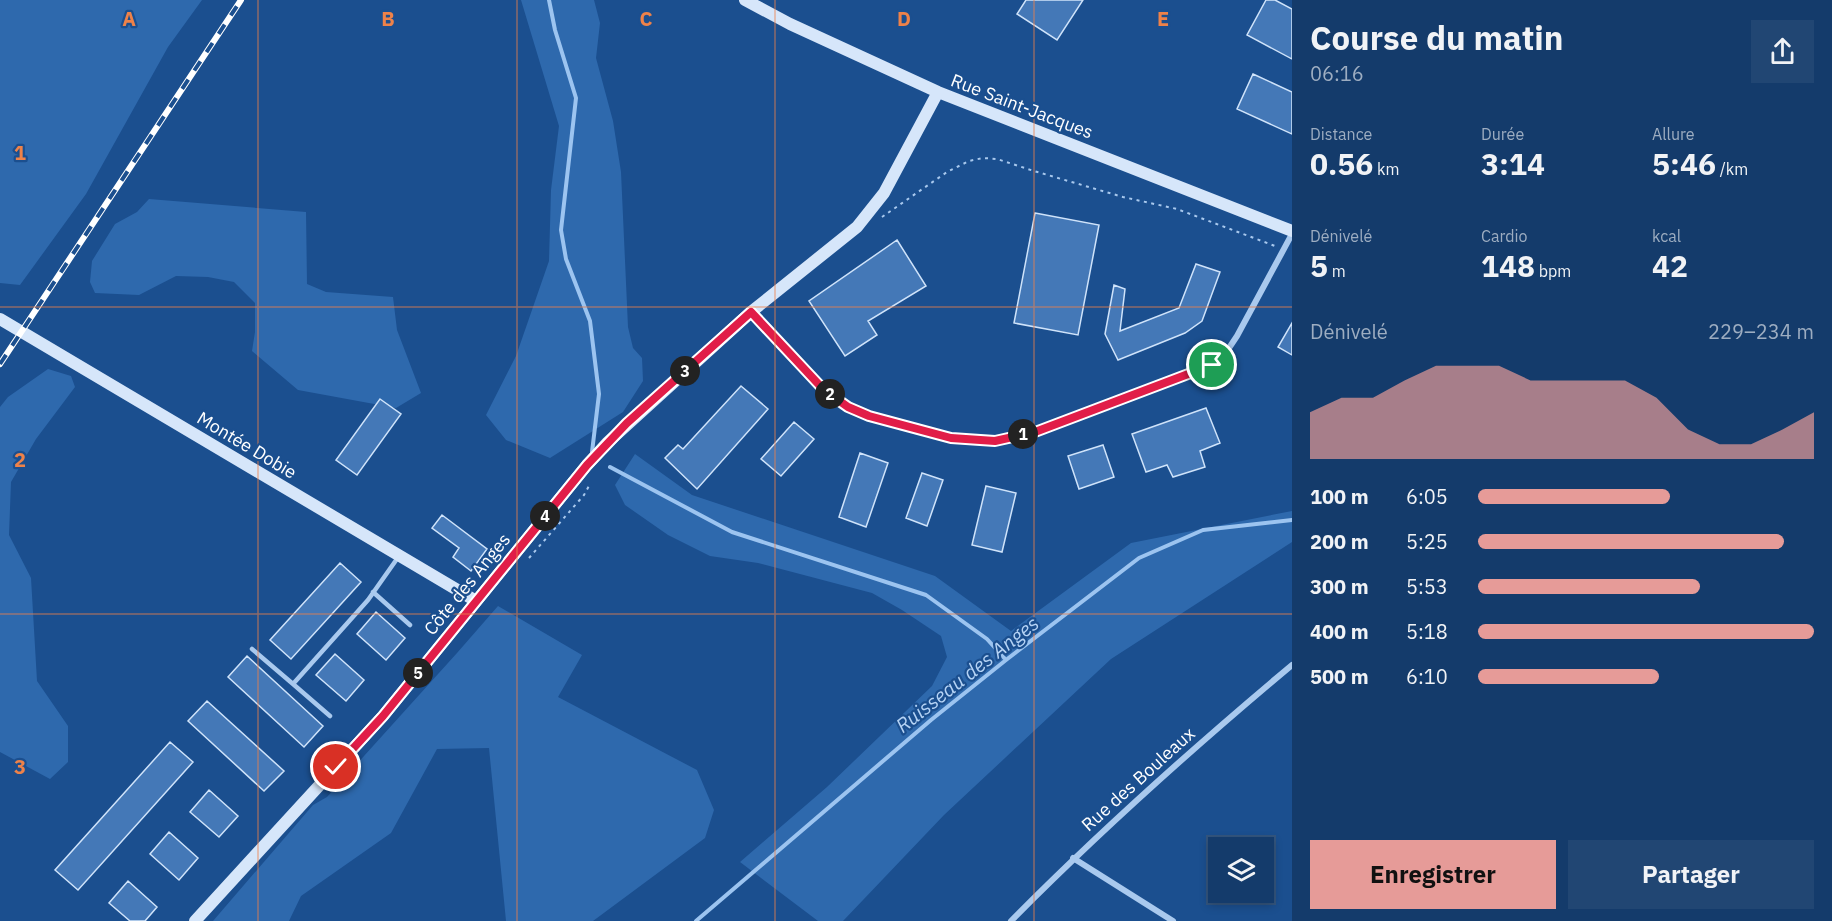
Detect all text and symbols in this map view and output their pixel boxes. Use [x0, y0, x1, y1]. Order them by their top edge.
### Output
text: A [122, 5, 136, 32]
text: B [381, 5, 395, 32]
text: C [639, 5, 653, 32]
text: D [897, 5, 911, 32]
text: E [1157, 5, 1169, 32]
text: Course du matin [1310, 16, 1563, 59]
button: share [1751, 20, 1814, 83]
text: 06:16 [1310, 60, 1364, 87]
street label: Rue Saint-Jacques [948, 68, 1096, 144]
text: Distance [1310, 124, 1372, 144]
text: Durée [1481, 124, 1524, 144]
text: Allure [1652, 124, 1695, 144]
text: 1 [14, 139, 26, 166]
text: 0.56 [1310, 144, 1373, 183]
text: 3:14 [1481, 144, 1545, 183]
text: 5:46 [1652, 144, 1716, 183]
text: km [1373, 159, 1400, 179]
text: /km [1716, 159, 1748, 179]
text: Dénivelé [1310, 226, 1372, 246]
text: Cardio [1481, 226, 1528, 246]
text: kcal [1652, 226, 1681, 246]
text: 5 [1310, 246, 1328, 285]
text: 148 [1481, 246, 1535, 285]
text: 42 [1652, 246, 1688, 285]
text: m [1328, 261, 1346, 281]
text: bpm [1535, 261, 1571, 281]
text: Dénivelé [1310, 318, 1388, 345]
text: 229–234 m [1708, 318, 1814, 345]
pin [1186, 339, 1237, 390]
icon: arrive [1195, 348, 1228, 381]
pin: 3 [670, 356, 700, 386]
text: 3 [680, 361, 690, 381]
pin: 2 [815, 379, 845, 409]
text: 2 [825, 384, 835, 404]
street label: Montée Dobie [193, 406, 301, 484]
pin: 1 [1008, 419, 1038, 449]
text: 1 [1018, 424, 1028, 444]
text: 2 [14, 446, 26, 473]
text: 100 m [1310, 483, 1369, 510]
text: 6:05 [1406, 483, 1448, 510]
pin: 4 [530, 501, 560, 531]
text: 4 [540, 506, 550, 526]
street label: Côte des Anges [419, 528, 515, 640]
text: 200 m [1310, 528, 1369, 555]
text: 5:25 [1406, 528, 1448, 555]
text: 300 m [1310, 573, 1369, 600]
text: 5:53 [1406, 573, 1448, 600]
water label: Ruisseau des Anges [890, 610, 1044, 738]
text: 400 m [1310, 618, 1369, 645]
text: 5:18 [1406, 618, 1448, 645]
pin: 5 [403, 658, 433, 688]
text: 5 [413, 663, 423, 683]
text: 500 m [1310, 663, 1369, 690]
text: 6:10 [1406, 663, 1448, 690]
street label: Rue des Bouleaux [1076, 722, 1200, 836]
pin [310, 741, 361, 792]
icon: check [319, 750, 352, 783]
text: 3 [14, 753, 26, 780]
map controls [1208, 837, 1274, 903]
button: layers [1208, 837, 1274, 903]
button: Enregistrer [1310, 840, 1556, 909]
button: Partager [1568, 840, 1814, 909]

